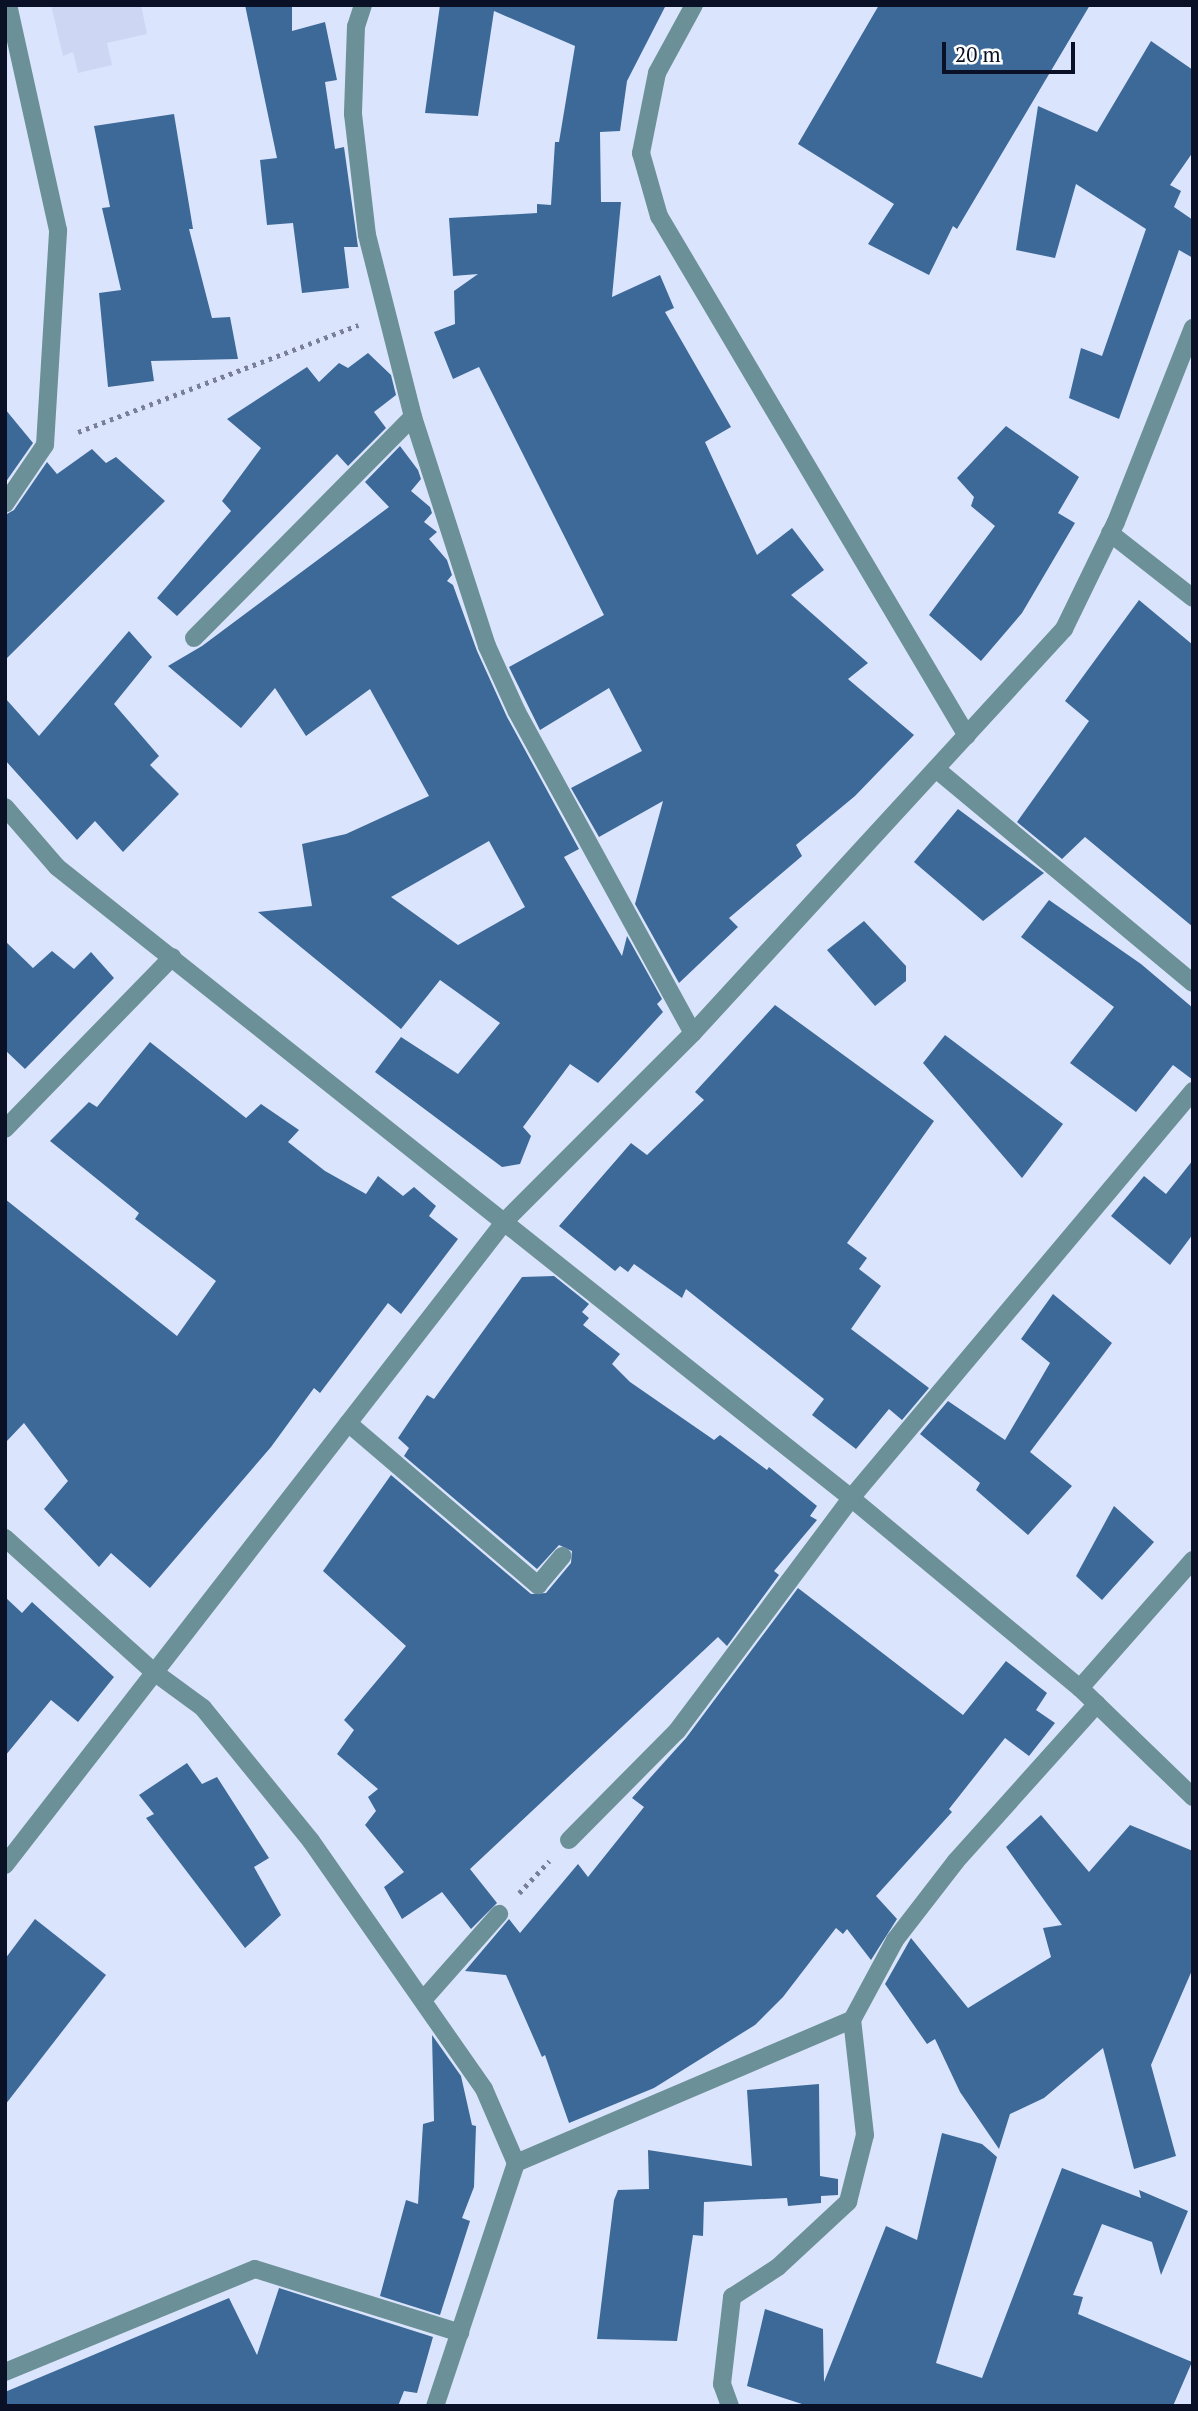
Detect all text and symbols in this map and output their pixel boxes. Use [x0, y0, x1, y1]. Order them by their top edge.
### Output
scale bar [946, 28, 1079, 72]
text: 20 m [955, 40, 1001, 68]

